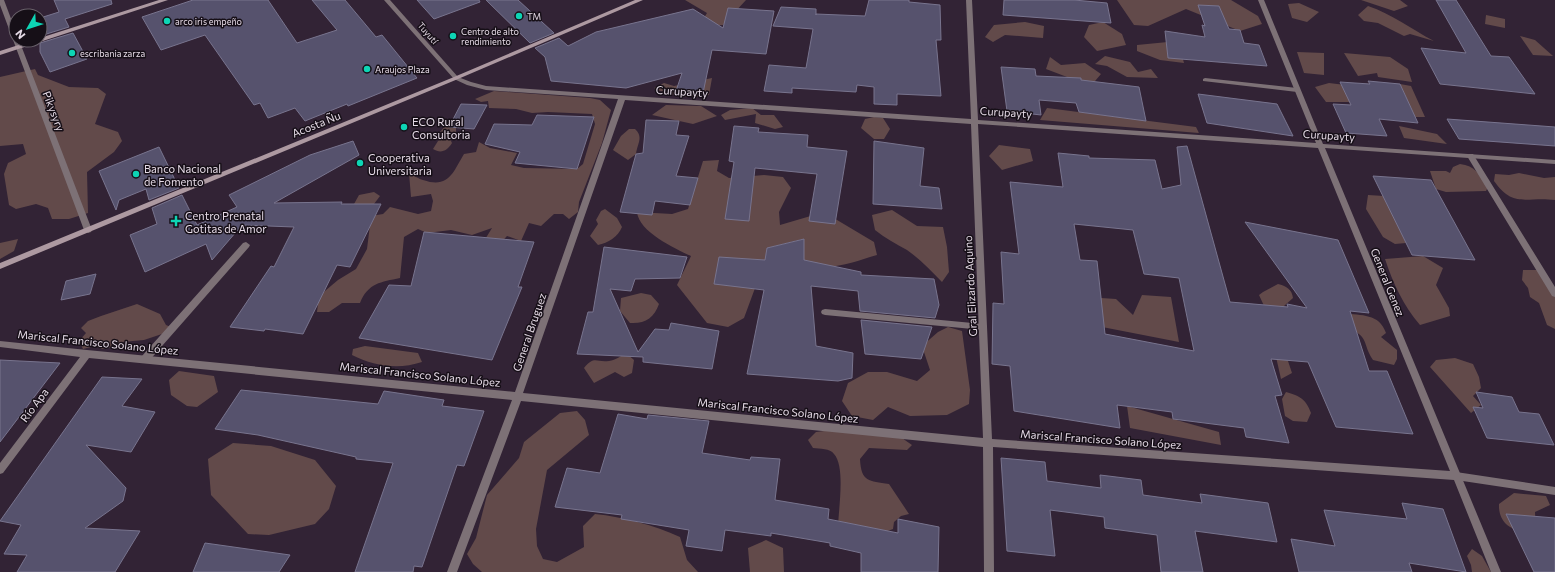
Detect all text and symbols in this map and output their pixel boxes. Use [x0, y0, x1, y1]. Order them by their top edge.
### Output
north arrow [8, 8, 48, 48]
marker: TM [514, 11, 524, 21]
place label: TM [527, 11, 541, 22]
marker: arco iris empeño [162, 16, 172, 26]
place label: arco iris empeño [175, 16, 242, 27]
street label: Tuyutí [415, 20, 441, 47]
place label: Centro de alto rendimiento [461, 26, 519, 47]
text: N [12, 27, 27, 42]
marker: Centro de alto rendimiento [448, 31, 458, 41]
marker: escribania zarza [67, 48, 77, 58]
place label: escribania zarza [80, 48, 145, 59]
marker: Araujos Plaza [362, 64, 372, 74]
place label: Araujos Plaza [375, 64, 430, 75]
street label: Curupayty [655, 83, 709, 99]
street label: Pikysyry [40, 89, 68, 133]
street label: Curupayty [979, 104, 1033, 120]
street label: Acosta Ñu [290, 108, 342, 140]
place label: ECO Rural Consultoria [412, 115, 470, 141]
marker: ECO Rural Consultoria [399, 122, 409, 132]
street label: Curupayty [1302, 127, 1356, 143]
place label: Cooperativa Universitaria [368, 151, 432, 177]
marker: Cooperativa Universitaria [355, 158, 365, 168]
place label: Banco Nacional de Fomento [144, 162, 221, 188]
marker: Banco Nacional de Fomento [131, 169, 141, 179]
place label: Centro Prenatal Gotitas de Amor [185, 209, 267, 235]
marker: Centro Prenatal Gotitas de Amor [170, 215, 182, 227]
street label: Gral Elizardo Aquino [961, 235, 979, 337]
street label: General Genez [1368, 246, 1408, 318]
street label: General Bruguez [510, 291, 549, 373]
street label: Mariscal Francisco Solano López [17, 327, 180, 357]
street label: Mariscal Francisco Solano López [339, 359, 502, 389]
street label: Río Apa [17, 386, 51, 424]
street label: Mariscal Francisco Solano López [697, 395, 860, 425]
street label: Mariscal Francisco Solano López [1020, 427, 1183, 451]

